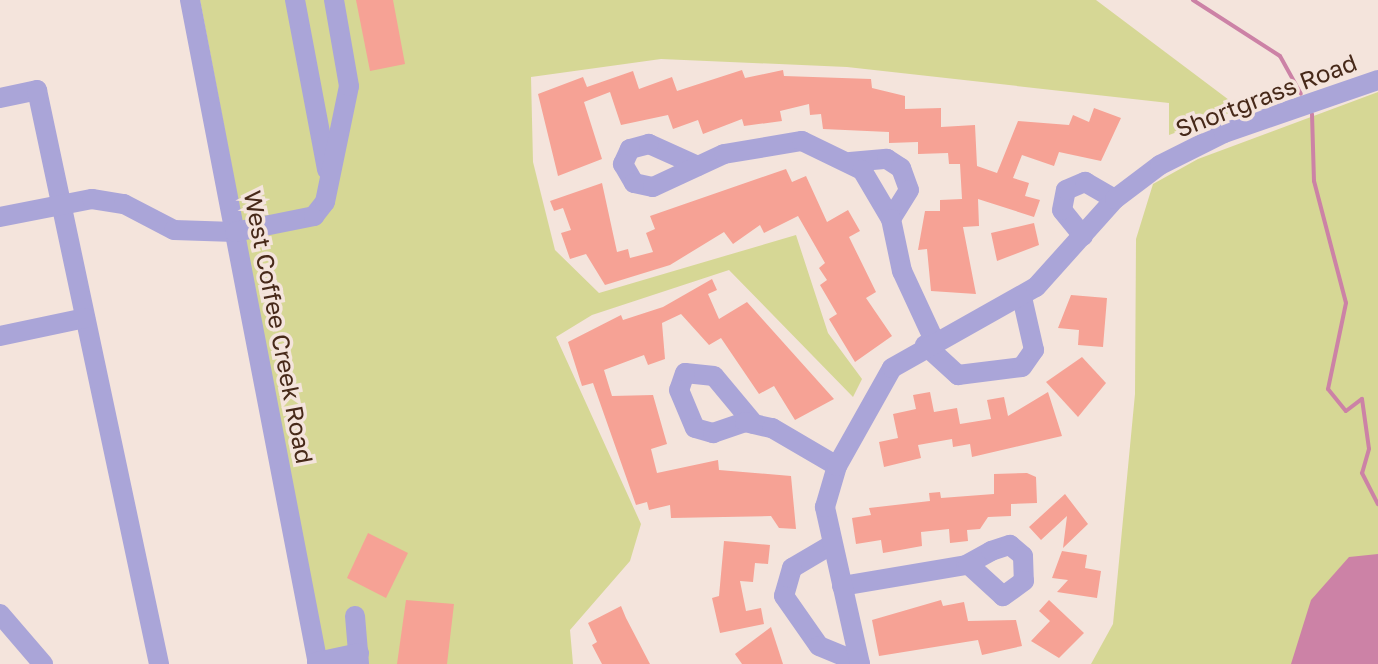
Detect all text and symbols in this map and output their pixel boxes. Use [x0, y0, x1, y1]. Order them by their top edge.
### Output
street label: Shortgrass Road [1171, 47, 1361, 143]
street label: West Coffee Creek Road [238, 188, 320, 466]

